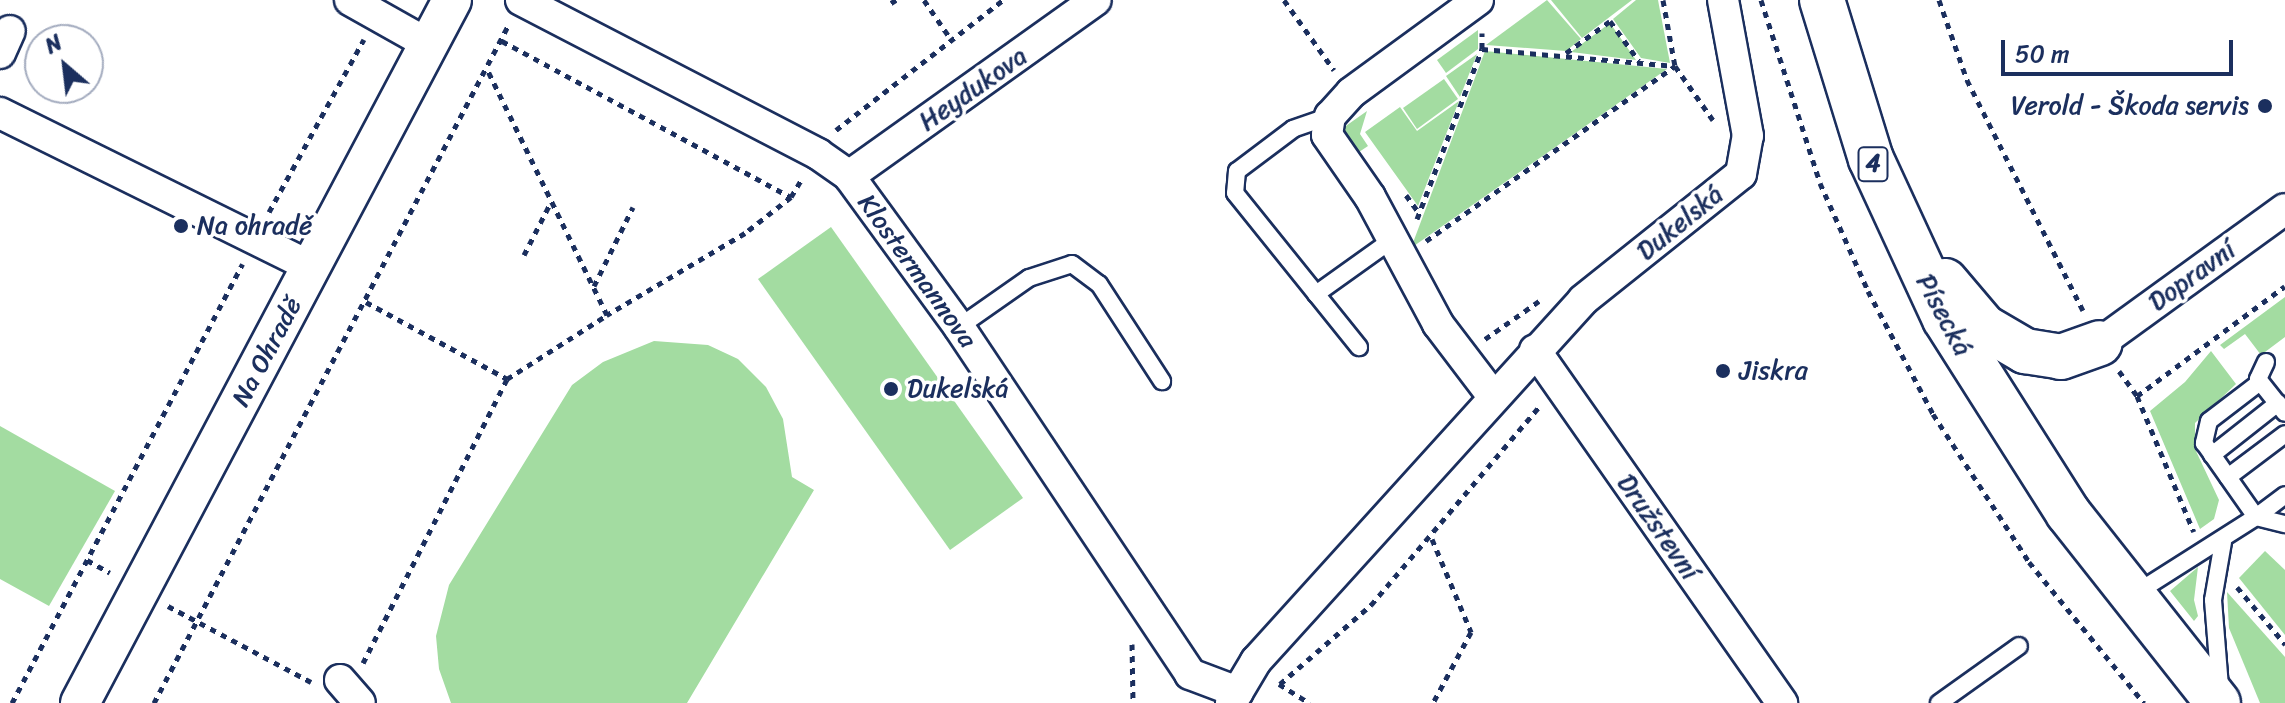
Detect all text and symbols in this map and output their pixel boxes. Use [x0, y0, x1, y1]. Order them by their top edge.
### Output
text: N [38, 23, 69, 65]
north arrow [24, 24, 104, 104]
scale bar [2005, 24, 2237, 74]
text: 50 m [2015, 33, 2070, 75]
street label: Heydukova [913, 40, 1033, 138]
place label: Verold - Škoda servis [2008, 90, 2249, 122]
marker: Verold - Škoda servis [2256, 97, 2274, 115]
road number: 4 [1857, 144, 1889, 184]
street label: Dukelská [1631, 179, 1729, 267]
street label: Klostermannova [851, 188, 983, 354]
place label: Na ohradě [197, 210, 312, 242]
marker: Na ohradě [172, 217, 190, 235]
street label: Dopravní [2143, 234, 2241, 318]
street label: Písecká [1910, 269, 1978, 361]
street label: Na Ohradě [225, 292, 309, 412]
place label: Jiskra [1739, 355, 1808, 387]
marker: Jiskra [1714, 362, 1732, 380]
place label: Dukelská [907, 373, 1009, 405]
marker: Dukelská [882, 380, 900, 398]
street label: Družstevní [1610, 468, 1706, 586]

